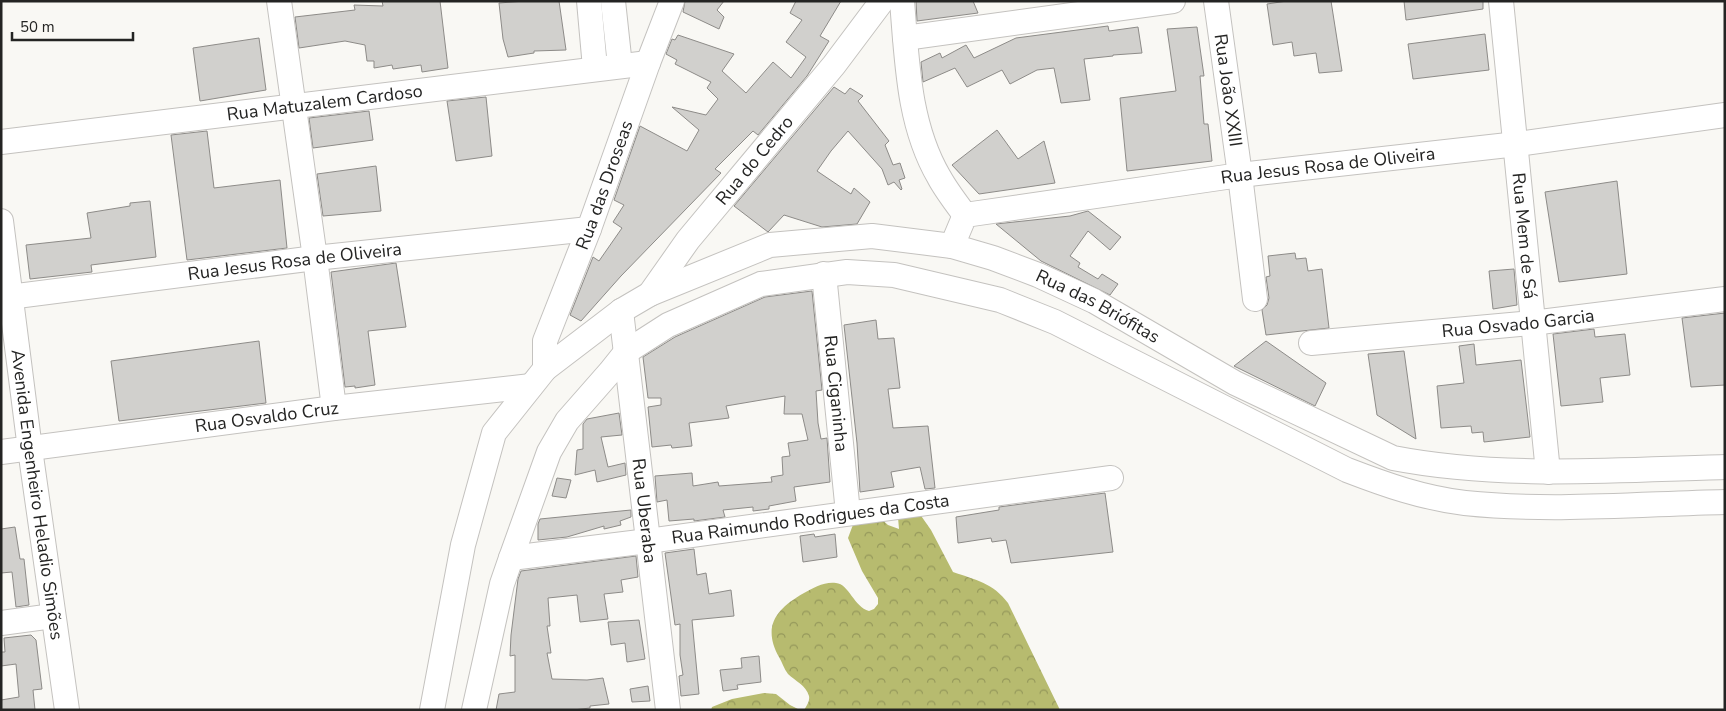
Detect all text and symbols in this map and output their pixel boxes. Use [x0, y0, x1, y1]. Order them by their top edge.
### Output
scale bar [12, 10, 134, 42]
text: 50 m [20, 17, 55, 37]
street label: Rua João XXIII [1209, 32, 1248, 148]
street label: Rua Matuzalem Cardoso [225, 79, 424, 126]
street label: Rua do Cedro [710, 111, 799, 210]
street label: Rua das Droseas [570, 117, 639, 253]
street label: Rua Jesus Rosa de Oliveira [1219, 141, 1436, 190]
street label: Rua Mem de Sá [1506, 172, 1542, 300]
street label: Rua Jesus Rosa de Oliveira [186, 237, 403, 286]
street label: Rua das Briófitas [1032, 264, 1164, 349]
street label: Rua Osvado Garcia [1441, 303, 1596, 343]
street label: Rua Ciganinha [818, 334, 854, 453]
street label: Avenida Engenheiro Heladio Simões [5, 348, 69, 641]
street label: Rua Osvaldo Cruz [193, 396, 340, 438]
street label: Rua Uberaba [626, 457, 663, 564]
street label: Rua Raimundo Rodrigues da Costa [670, 488, 951, 550]

